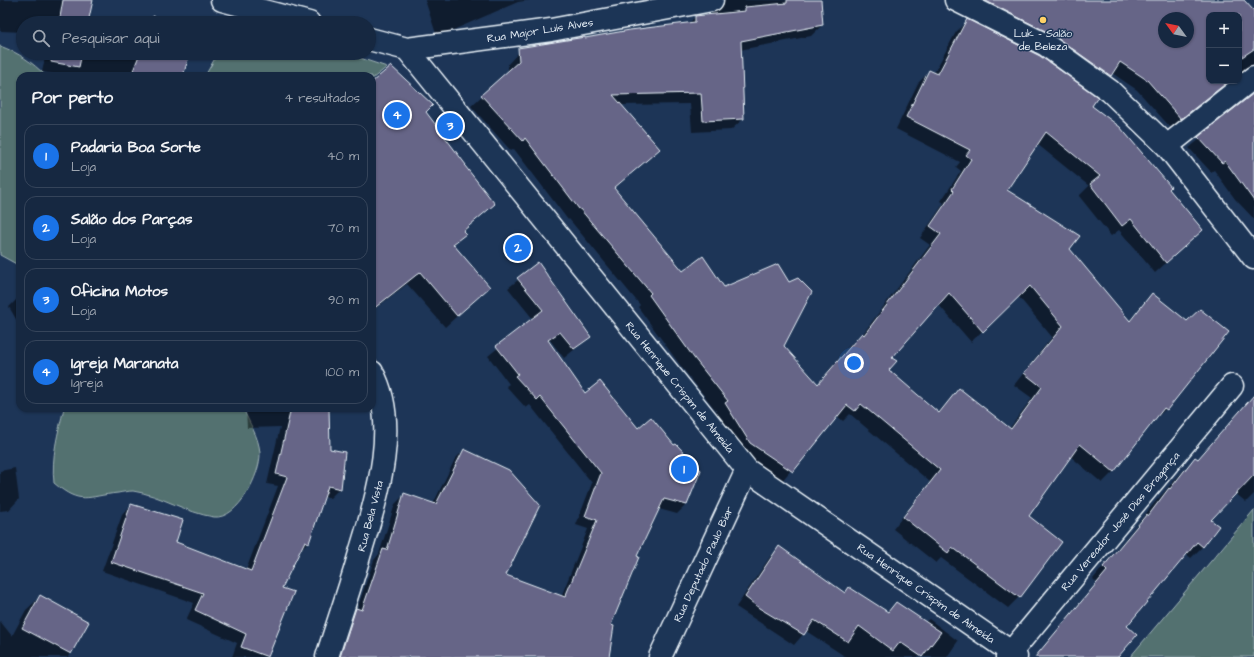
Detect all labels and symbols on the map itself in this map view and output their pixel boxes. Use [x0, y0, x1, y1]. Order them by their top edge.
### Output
north arrow [1158, 12, 1194, 48]
street label: Rua Major Luís Alves [486, 15, 595, 46]
marker: Luk - Salão de Beleza [1038, 15, 1048, 25]
place label: Luk - Salão de Beleza [1014, 26, 1073, 54]
pin: 4 [384, 100, 410, 130]
pin: 3 [437, 111, 463, 141]
pin: 2 [505, 233, 531, 263]
street label: Rua Henrique Crispim de Almeida [622, 319, 738, 456]
your location [844, 353, 864, 373]
street label: Rua Vereador José Dias Bragança [1058, 448, 1184, 595]
pin: 1 [671, 454, 697, 484]
street label: Rua Bela Vista [354, 479, 387, 553]
street label: Rua Deputado Paulo Biar [670, 504, 737, 625]
street label: Rua Henrique Crispim de Almeida [854, 540, 998, 647]

